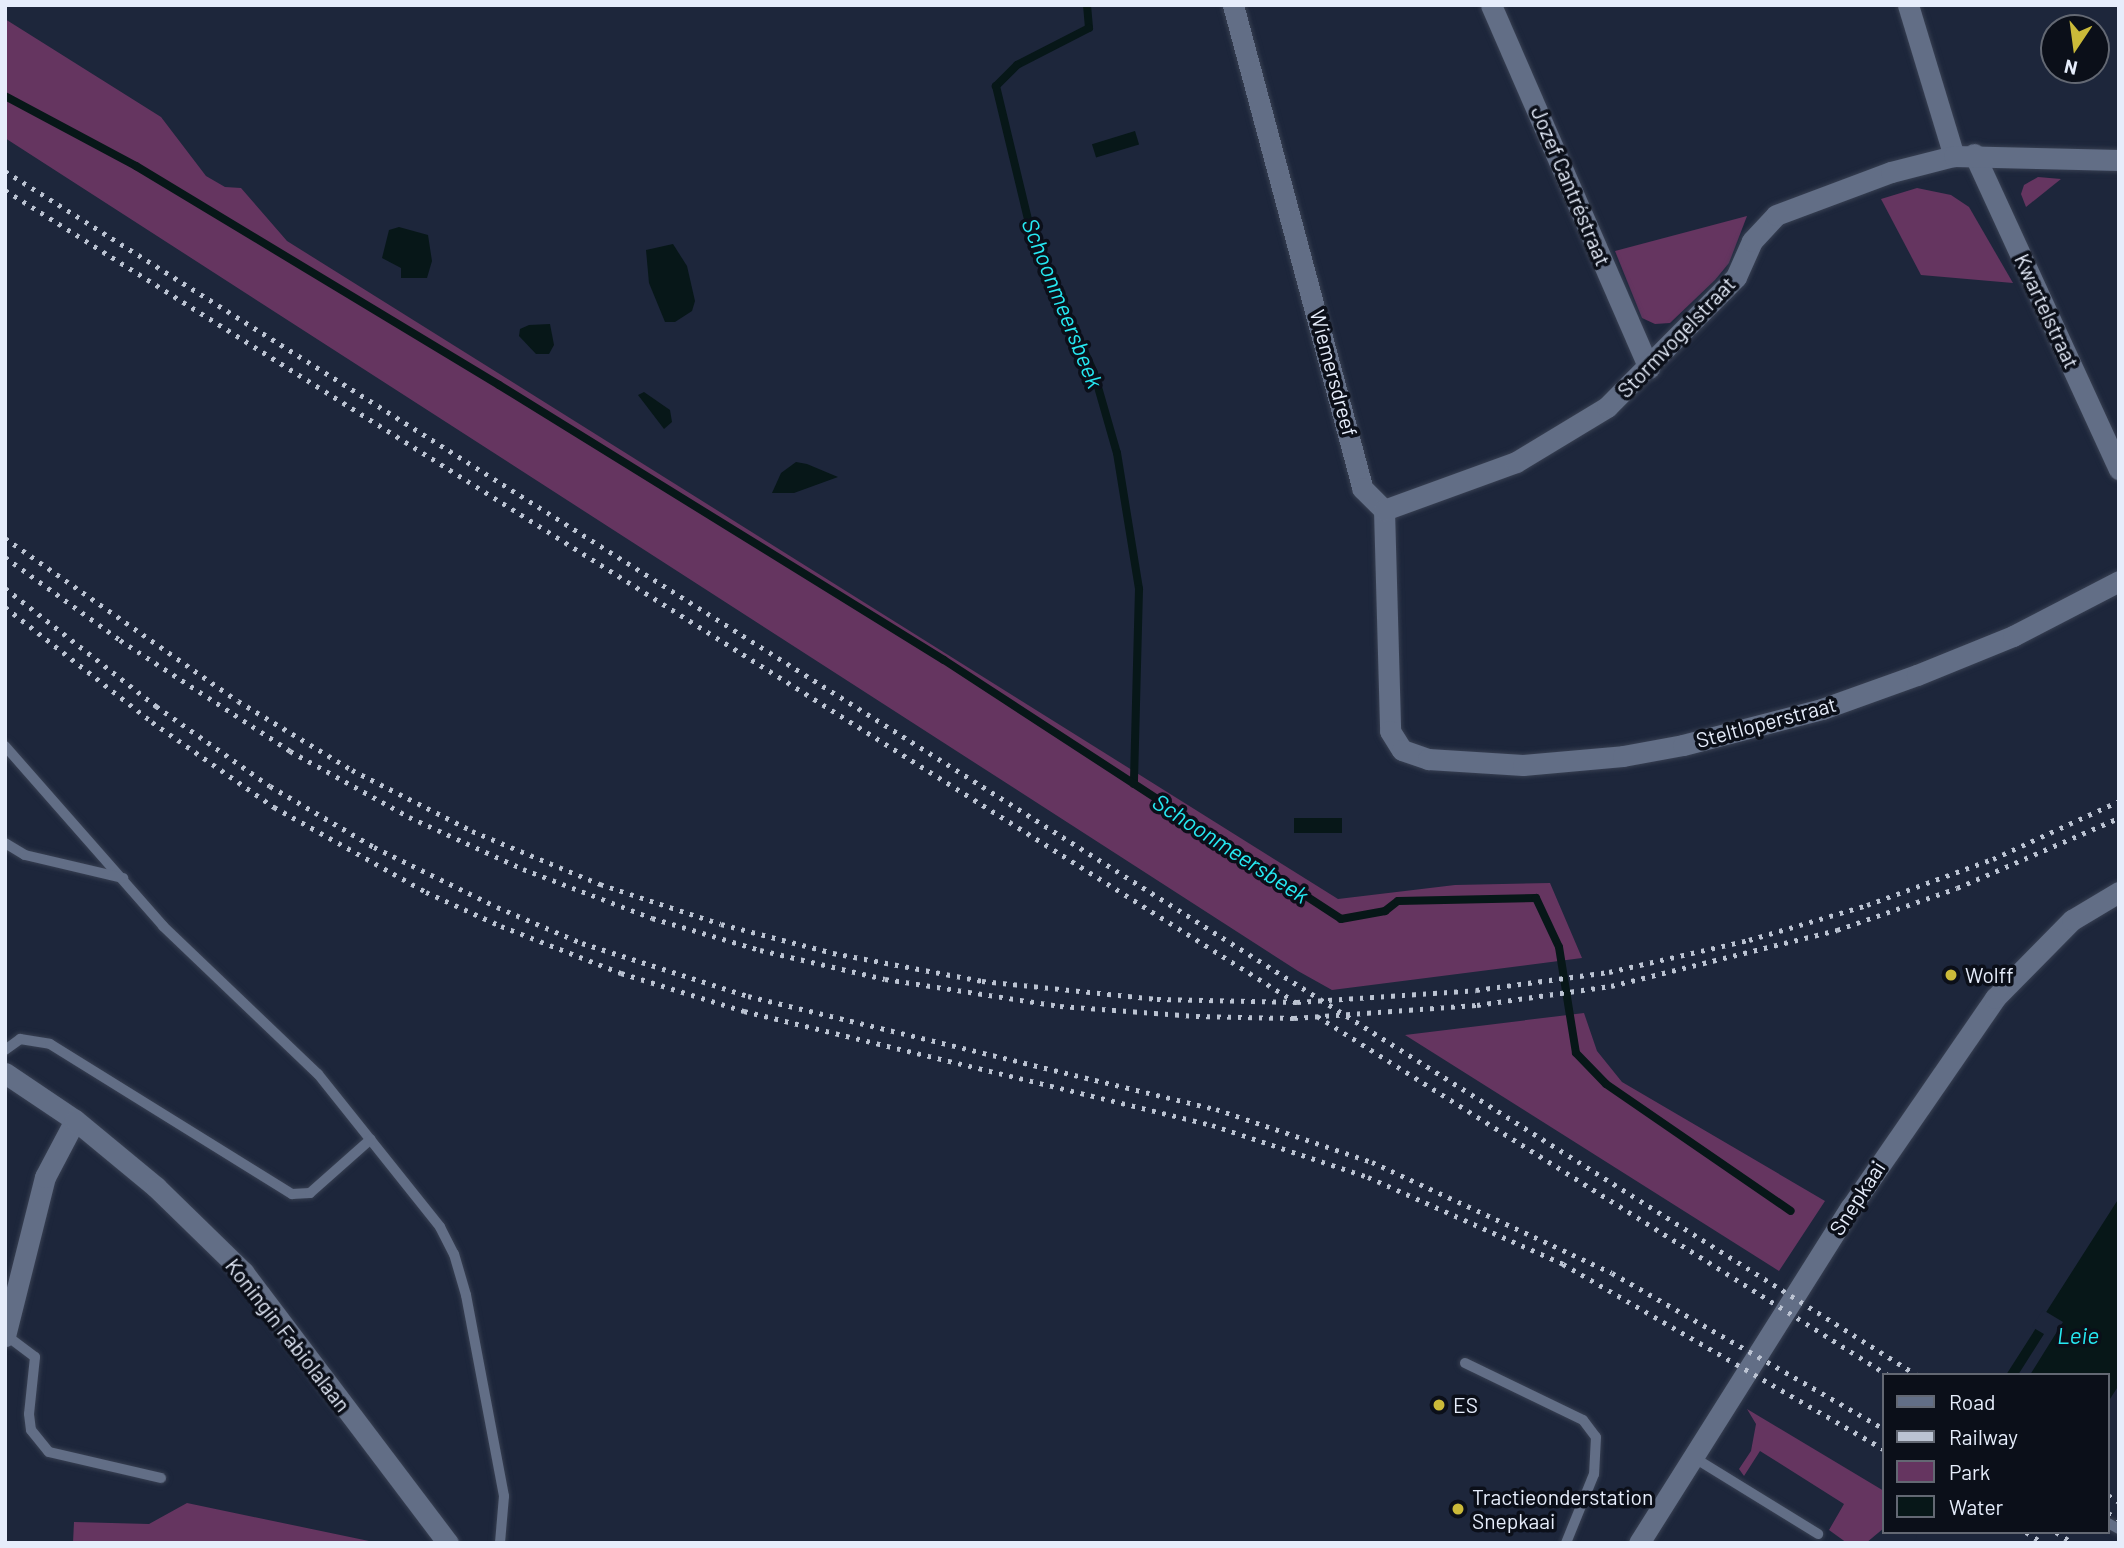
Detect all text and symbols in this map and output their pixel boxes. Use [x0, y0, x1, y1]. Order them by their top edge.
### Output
north arrow [2040, 14, 2110, 84]
text: N [2062, 55, 2079, 81]
street label: Jozef Cantréstraat [1526, 102, 1616, 270]
water label: Schoonmeersbeek [1016, 214, 1110, 392]
street label: Kwartelstraat [2009, 250, 2085, 372]
street label: Stormvogelstraat [1612, 271, 1740, 403]
street label: Wiemersdreef [1305, 307, 1363, 439]
street label: Steltloperstraat [1693, 691, 1839, 753]
water label: Schoonmeersbeek [1148, 787, 1314, 909]
place label: Wolff [1965, 962, 2014, 988]
marker: Wolff [1943, 967, 1959, 983]
street label: Snepkaai [1824, 1156, 1890, 1240]
street label: Koningin Fabiolalaan [220, 1253, 356, 1417]
water label: Leie [2057, 1321, 2099, 1349]
legend [1882, 1373, 2110, 1534]
text: Road [1949, 1389, 1995, 1414]
place label: ES [1453, 1392, 1478, 1418]
marker: ES [1431, 1397, 1447, 1413]
text: Railway [1949, 1424, 2018, 1449]
text: Park [1949, 1459, 1990, 1484]
place label: Tractieonderstation Snepkaai [1472, 1484, 1653, 1534]
text: Water [1949, 1494, 2003, 1519]
marker: Tractieonderstation Snepkaai [1450, 1501, 1466, 1517]

